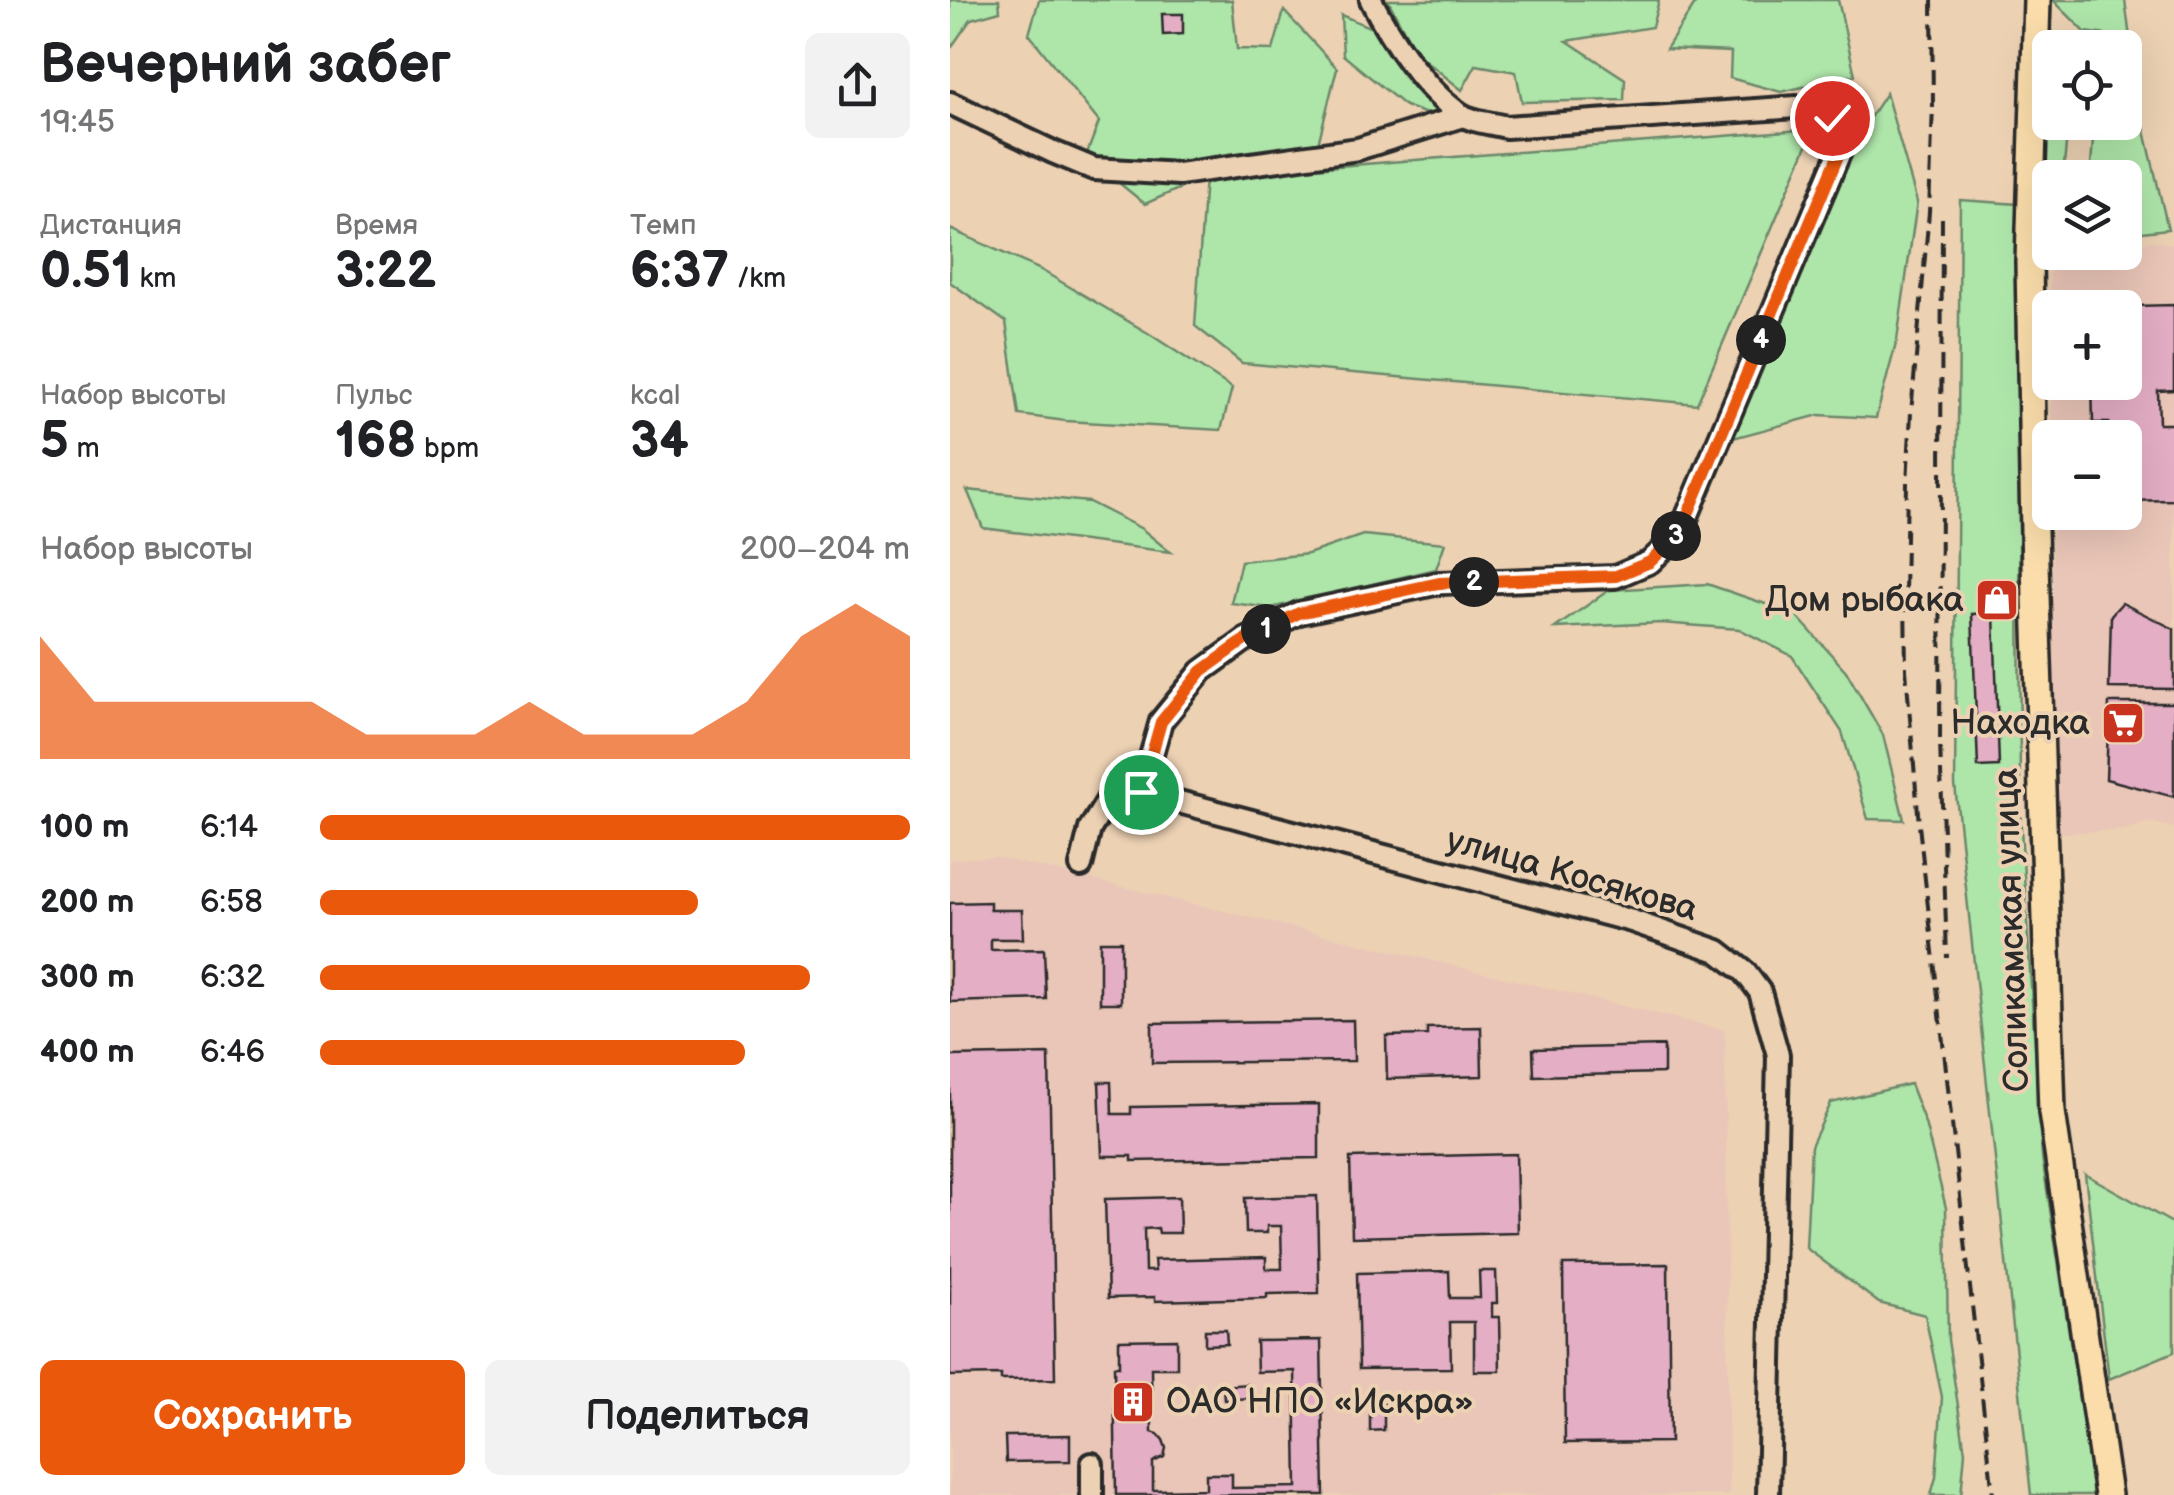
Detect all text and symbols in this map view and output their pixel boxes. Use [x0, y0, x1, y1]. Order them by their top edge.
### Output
map controls [2032, 30, 2142, 530]
button: locate [2032, 30, 2142, 140]
text: Вечерний забег [40, 32, 451, 99]
button: share [805, 33, 910, 138]
pin [1790, 76, 1875, 161]
icon: check [1805, 91, 1860, 146]
text: 19:45 [40, 103, 115, 142]
button: layers [2032, 160, 2142, 270]
text: Дистанция [40, 209, 182, 242]
text: Время [335, 209, 418, 242]
text: Темп [630, 209, 697, 242]
text: 0.51 [40, 242, 132, 302]
text: 3:22 [335, 242, 436, 302]
text: 6:37 [630, 242, 729, 302]
text: km [132, 262, 177, 295]
text: /km [729, 262, 786, 295]
button: + [2032, 290, 2142, 400]
pin: 4 [1736, 315, 1786, 365]
text: 4 [1753, 323, 1769, 356]
text: Набор высоты [40, 379, 226, 412]
text: Пульс [335, 379, 412, 412]
text: kcal [630, 379, 680, 412]
text: 5 [40, 412, 69, 472]
text: 168 [335, 412, 416, 472]
text: 34 [630, 412, 689, 472]
button: − [2032, 420, 2142, 530]
text: m [69, 432, 100, 465]
text: bpm [416, 432, 479, 465]
pin: 3 [1651, 511, 1701, 561]
text: 3 [1668, 519, 1684, 552]
text: Набор высоты [40, 530, 253, 569]
text: 200–204 m [740, 530, 910, 569]
pin: 2 [1449, 557, 1499, 607]
text: 2 [1466, 565, 1482, 598]
shop icon: Дом рыбака [1974, 577, 2020, 623]
place label: Дом рыбака [1765, 579, 1964, 622]
pin: 1 [1241, 604, 1291, 654]
text: 1 [1260, 612, 1272, 645]
supermarket icon: Находка [2100, 700, 2146, 746]
place label: Находка [1951, 702, 2090, 745]
pin [1099, 750, 1184, 835]
icon: arrive [1114, 765, 1169, 820]
street label: Соликамская улица [1985, 767, 2039, 1093]
text: 100 m [40, 808, 129, 847]
text: 6:14 [200, 808, 258, 847]
street label: улица Косякова [1442, 819, 1703, 931]
text: 200 m [40, 883, 134, 922]
text: 6:58 [200, 883, 263, 922]
text: 300 m [40, 958, 135, 997]
text: 6:32 [200, 958, 265, 997]
text: 400 m [40, 1033, 135, 1072]
text: 6:46 [200, 1033, 265, 1072]
button: Сохранить [40, 1360, 465, 1475]
button: Поделиться [485, 1360, 910, 1475]
building icon: ОАО НПО «Искра» [1110, 1379, 1156, 1425]
place label: ОАО НПО «Искра» [1166, 1381, 1474, 1424]

